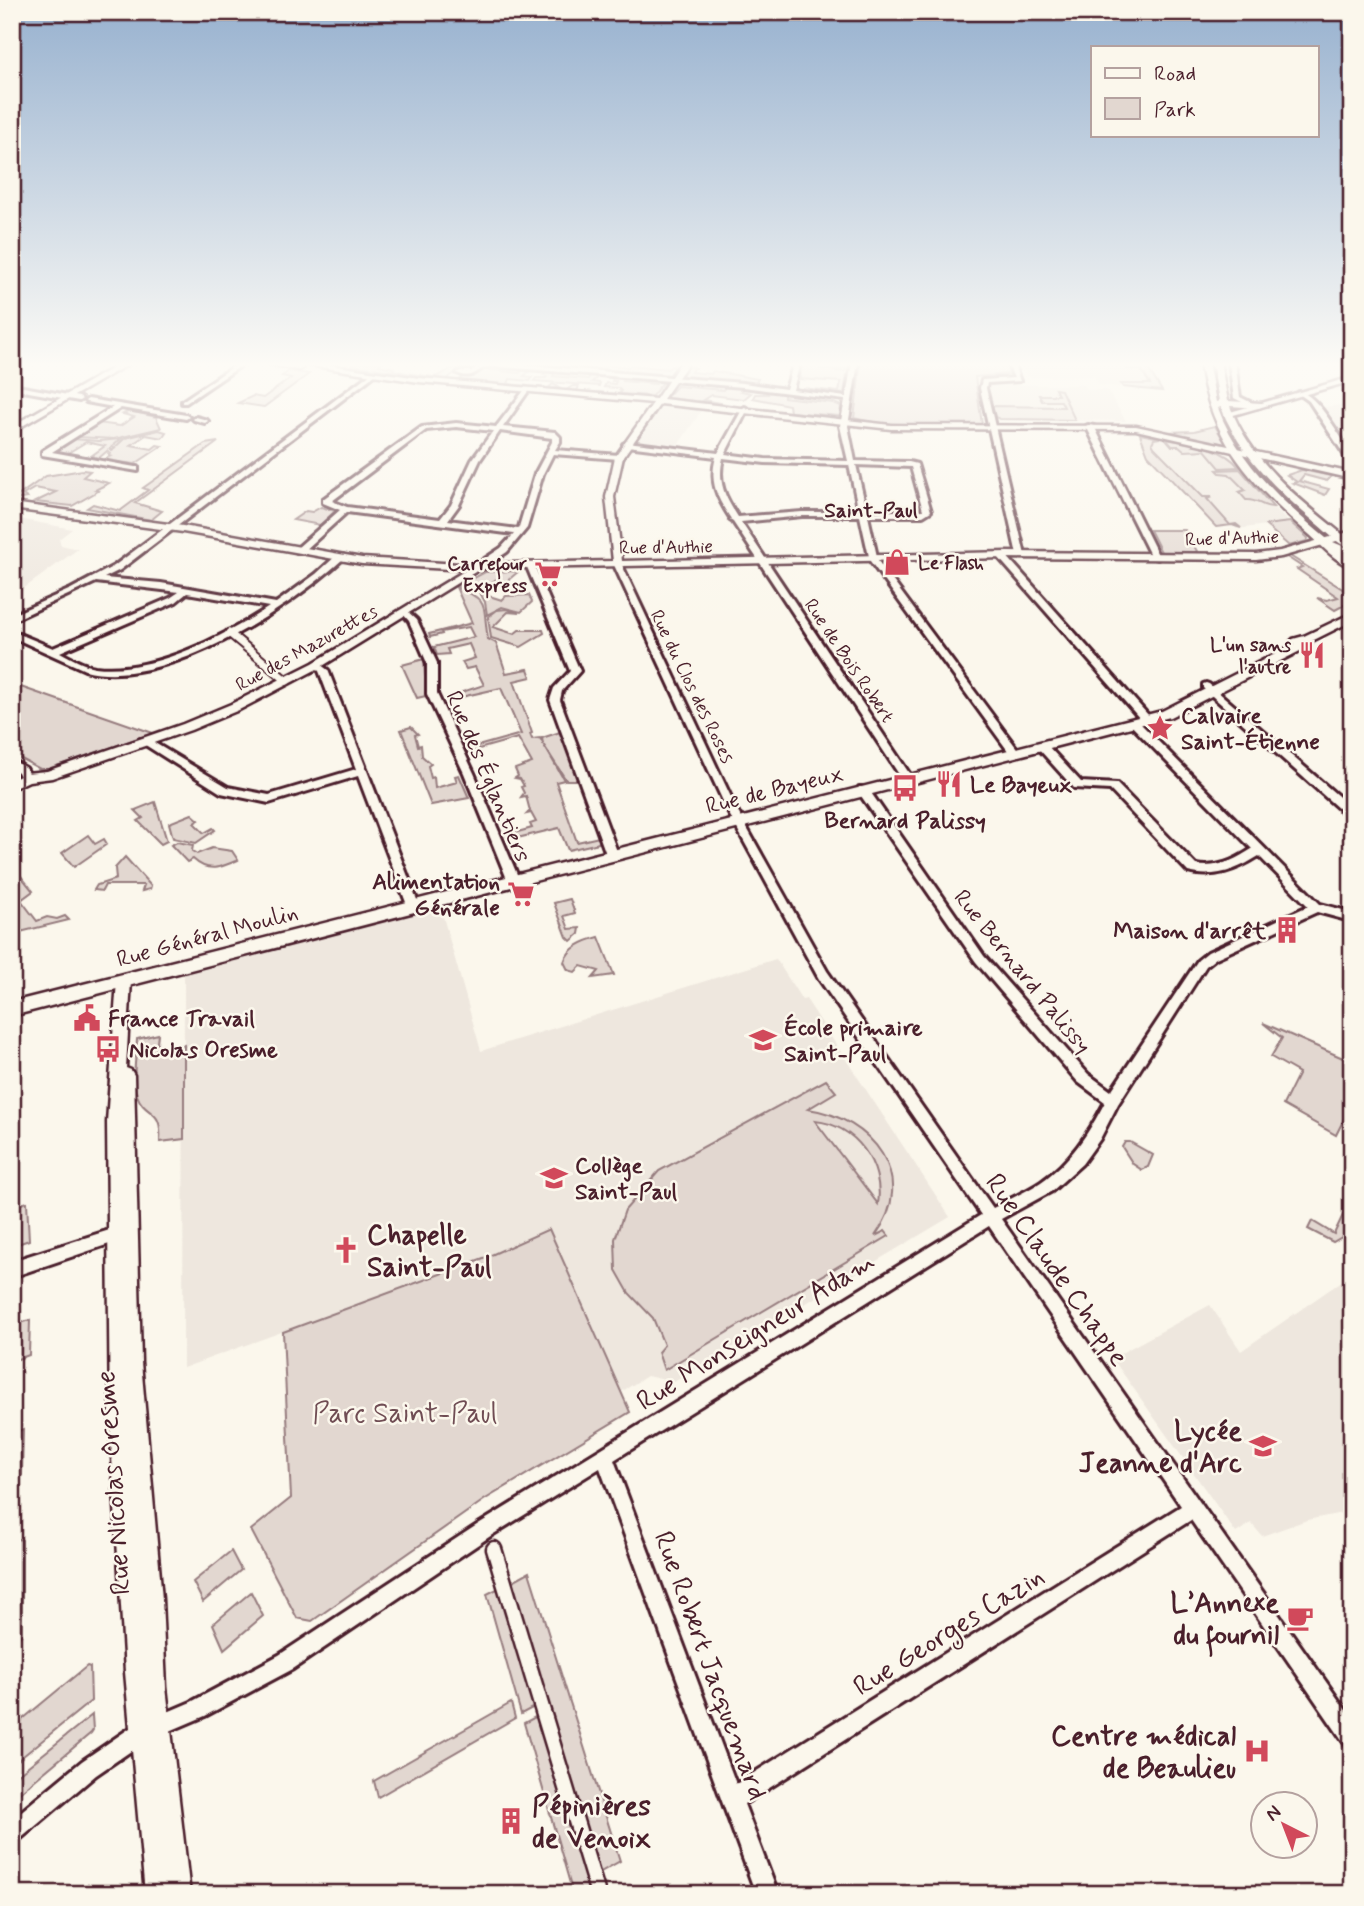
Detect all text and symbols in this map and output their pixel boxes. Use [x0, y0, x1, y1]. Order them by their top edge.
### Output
legend [1091, 46, 1318, 136]
text: Road [1154, 60, 1196, 88]
text: Park [1154, 96, 1196, 124]
district label: Saint-Paul [824, 497, 918, 525]
street label: Rue d'Authie [1185, 524, 1280, 553]
street label: Rue d'Authie [619, 534, 713, 561]
shop icon: Le Flash [882, 547, 912, 577]
place label: Le Flash [918, 551, 984, 576]
place label: Carrefour Express [447, 552, 527, 599]
supermarket icon: Carrefour Express [533, 559, 563, 589]
street label: Rue de Bois Robert [798, 594, 900, 728]
street label: Rue des Mazurettes [231, 599, 383, 698]
street label: Rue du Clos des Roses [644, 606, 740, 768]
place label: L'un sans l'autre [1210, 633, 1292, 680]
restaurant icon: L'un sans l'autre [1297, 640, 1327, 670]
street label: Rue des Églantiers [438, 686, 538, 867]
place label: Calvaire Saint-Étienne [1181, 702, 1320, 758]
place icon: Calvaire Saint-Étienne [1145, 713, 1175, 743]
street label: Rue de Bayeux [703, 759, 846, 823]
restaurant icon: Le Bayeux [934, 769, 964, 799]
place label: Le Bayeux [970, 771, 1073, 801]
bus stop icon: Bernard Palissy [890, 773, 920, 803]
place label: Bernard Palissy [824, 807, 986, 837]
place label: Alimentation Générale [372, 868, 500, 924]
supermarket icon: Alimentation Générale [506, 879, 536, 909]
street label: Rue Bernard Palissy [946, 884, 1097, 1061]
street label: Rue Général Moulin [113, 898, 302, 976]
building icon: Maison d'arrêt [1272, 915, 1302, 945]
place label: Maison d'arrêt [1113, 917, 1266, 947]
public building icon: France Travail [72, 1003, 102, 1033]
place label: France Travail [108, 1005, 255, 1035]
place label: École primaire Saint-Paul [784, 1013, 923, 1070]
school or university icon: École primaire Saint-Paul [748, 1025, 778, 1055]
bus stop icon: Nicolas Oresme [93, 1034, 123, 1064]
place label: Nicolas Oresme [129, 1036, 278, 1066]
place label: Collège Saint-Paul [575, 1152, 678, 1208]
school or university icon: Collège Saint-Paul [539, 1163, 569, 1193]
street label: Rue Claude Chappe [976, 1167, 1136, 1374]
place label: Chapelle Saint-Paul [367, 1218, 492, 1287]
church icon: Chapelle Saint-Paul [331, 1235, 361, 1265]
street label: Rue Monseigneur Adam [630, 1244, 883, 1421]
street label: Rue Nicolas Oresme [88, 1369, 141, 1596]
park label: Parc Saint-Paul [313, 1396, 497, 1433]
place label: Lycée Jeanne d'Arc [1079, 1414, 1242, 1483]
school or university icon: Lycée Jeanne d'Arc [1248, 1431, 1278, 1461]
street label: Rue Robert Jacquemard [644, 1526, 776, 1805]
street label: Rue Georges Cazin [847, 1559, 1053, 1707]
place label: L’Annexe du fournil [1170, 1586, 1279, 1658]
cafe icon: L’Annexe du fournil [1285, 1603, 1315, 1633]
place label: Centre médical de Beaulieu [1051, 1719, 1236, 1788]
hospital icon: Centre médical de Beaulieu [1242, 1736, 1272, 1766]
place label: Pépinières de Venoix [532, 1789, 652, 1858]
north arrow [1248, 1790, 1318, 1860]
text: N [1261, 1800, 1287, 1827]
building icon: Pépinières de Venoix [496, 1806, 526, 1836]

